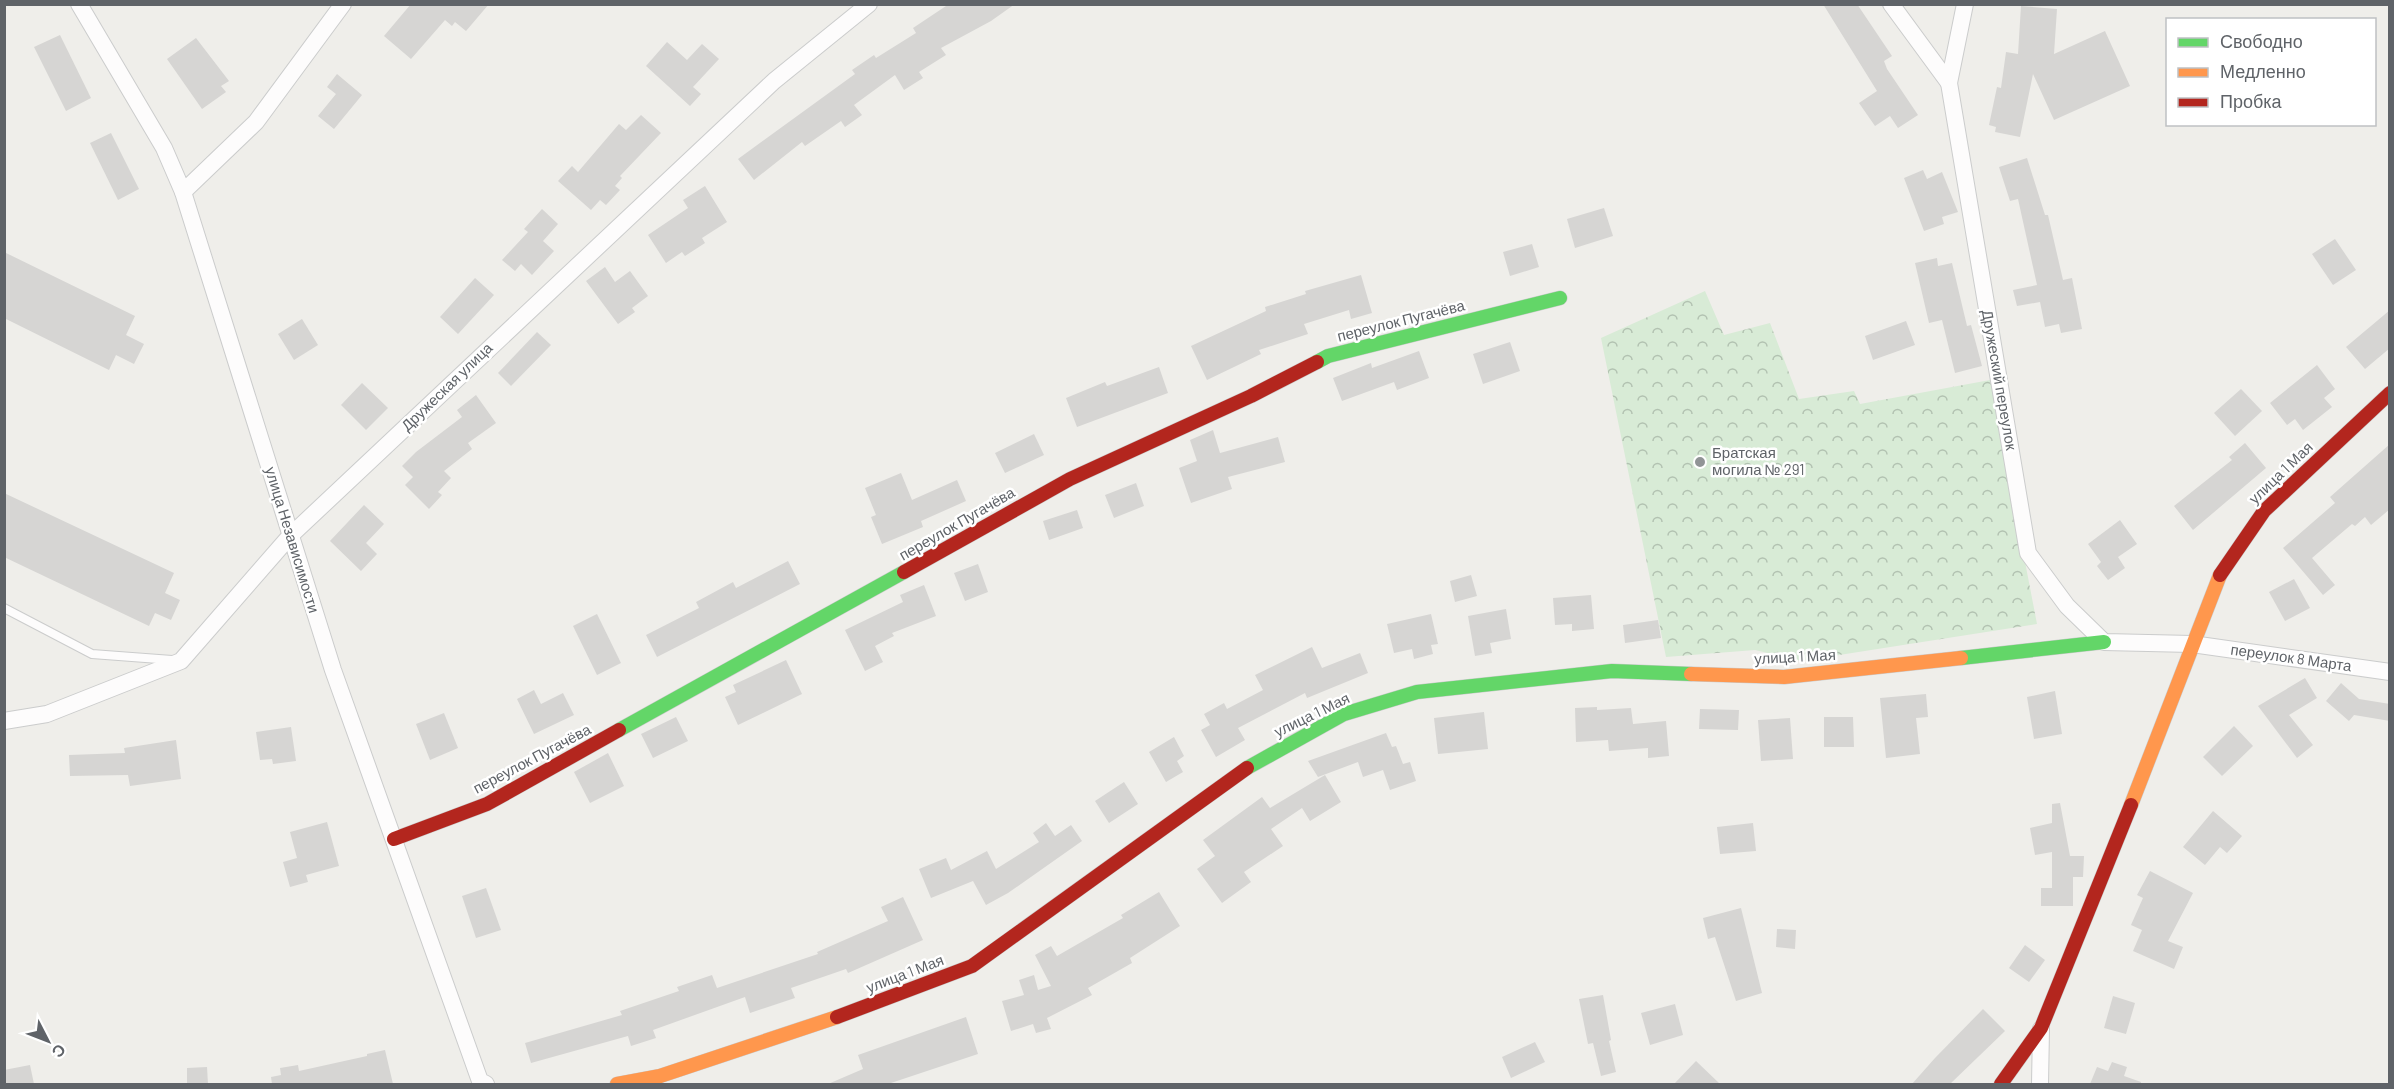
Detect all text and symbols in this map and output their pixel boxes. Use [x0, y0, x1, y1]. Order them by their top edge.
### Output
legend [2166, 18, 2376, 126]
text: Свободно [2220, 30, 2303, 52]
text: Медленно [2220, 60, 2306, 82]
text: Пробка [2220, 90, 2283, 112]
street label: переулок Пугачёва [1335, 295, 1467, 345]
street label: Дружеский переулок [1979, 308, 2021, 452]
street label: Дружеская улица [397, 338, 496, 434]
street label: улица 1 Мая [2245, 437, 2316, 507]
place label: Братская могила № 291 [1712, 443, 1805, 478]
marker: Братская могила № 291 [1693, 455, 1707, 469]
street label: улица Независимости [262, 464, 324, 615]
street label: переулок Пугачёва [895, 482, 1018, 564]
street label: переулок 8 Марта [2230, 640, 2353, 674]
street label: улица 1 Мая [1754, 645, 1836, 667]
street label: улица 1 Мая [1271, 688, 1352, 740]
street label: переулок Пугачёва [470, 719, 594, 797]
street label: улица 1 Мая [863, 950, 946, 996]
north arrow [18, 1011, 78, 1071]
text: С [48, 1041, 70, 1062]

